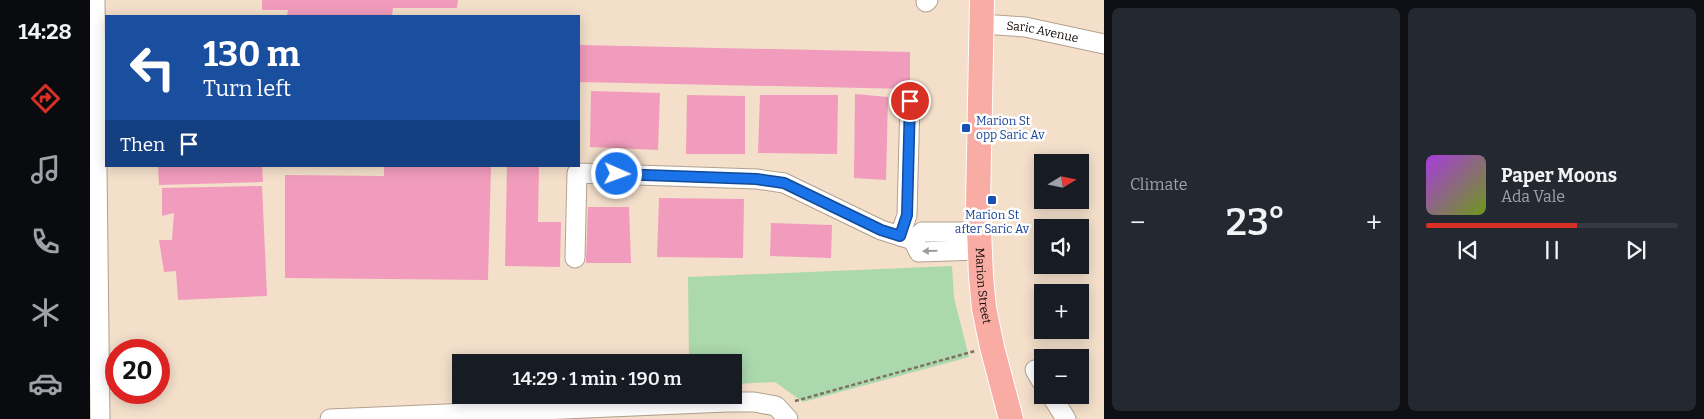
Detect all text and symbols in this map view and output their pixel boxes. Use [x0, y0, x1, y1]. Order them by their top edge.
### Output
text: 14:28 [18, 18, 72, 45]
street label: Saric Avenue [1006, 19, 1080, 45]
text: 130 m [203, 33, 300, 75]
icon: left [120, 35, 185, 100]
text: Turn left [203, 75, 291, 102]
pin [889, 80, 931, 122]
icon: directions [28, 81, 63, 116]
icon: arrive [896, 87, 924, 115]
place label: Marion St opp Saric Av [976, 114, 1045, 142]
marker: Marion St opp Saric Av [960, 122, 972, 134]
icon: arrive [175, 130, 203, 158]
text: Then [120, 133, 165, 156]
position arrow [590, 147, 642, 199]
icon: music [28, 152, 63, 187]
north arrow [1034, 154, 1089, 209]
map controls [1034, 154, 1089, 404]
text: Paper Moons [1501, 164, 1617, 187]
text: Climate [1130, 175, 1188, 194]
text: Ada Vale [1501, 187, 1565, 206]
marker: Marion St after Saric Av [986, 194, 998, 206]
text: 23° [1226, 199, 1286, 245]
text: − [1130, 206, 1145, 239]
text: + [1366, 206, 1382, 239]
place label: Marion St after Saric Av [955, 208, 1030, 236]
button: sound [1034, 219, 1089, 274]
icon: phone [28, 224, 63, 259]
icon: previous [1454, 236, 1482, 264]
icon: pause [1538, 236, 1566, 264]
icon: next [1622, 236, 1650, 264]
one-way arrow [922, 247, 938, 255]
street label: Marion Street [973, 247, 994, 326]
button: + [1034, 284, 1089, 339]
icon: climate [28, 295, 63, 330]
speed limit sign: 20 [105, 339, 170, 404]
button: − [1034, 349, 1089, 404]
icon: car [28, 366, 63, 401]
text: 14:29 · 1 min · 190 m [512, 367, 682, 390]

